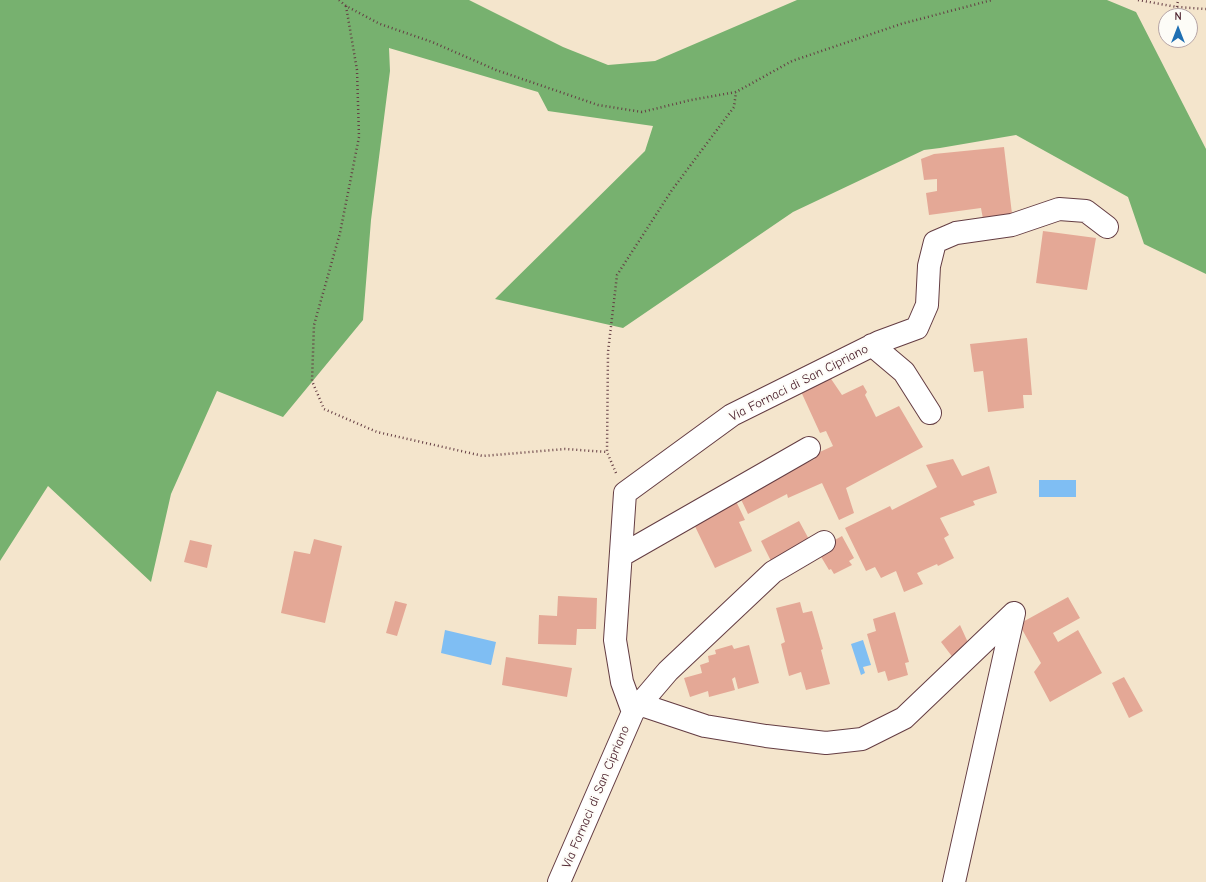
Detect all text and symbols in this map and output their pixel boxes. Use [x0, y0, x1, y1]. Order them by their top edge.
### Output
north arrow [1158, 8, 1198, 48]
text: N [1174, 10, 1182, 23]
street label: Via Fornaci di San Cipriano [727, 341, 871, 425]
street label: Via Fornaci di San Cipriano [559, 723, 633, 871]

